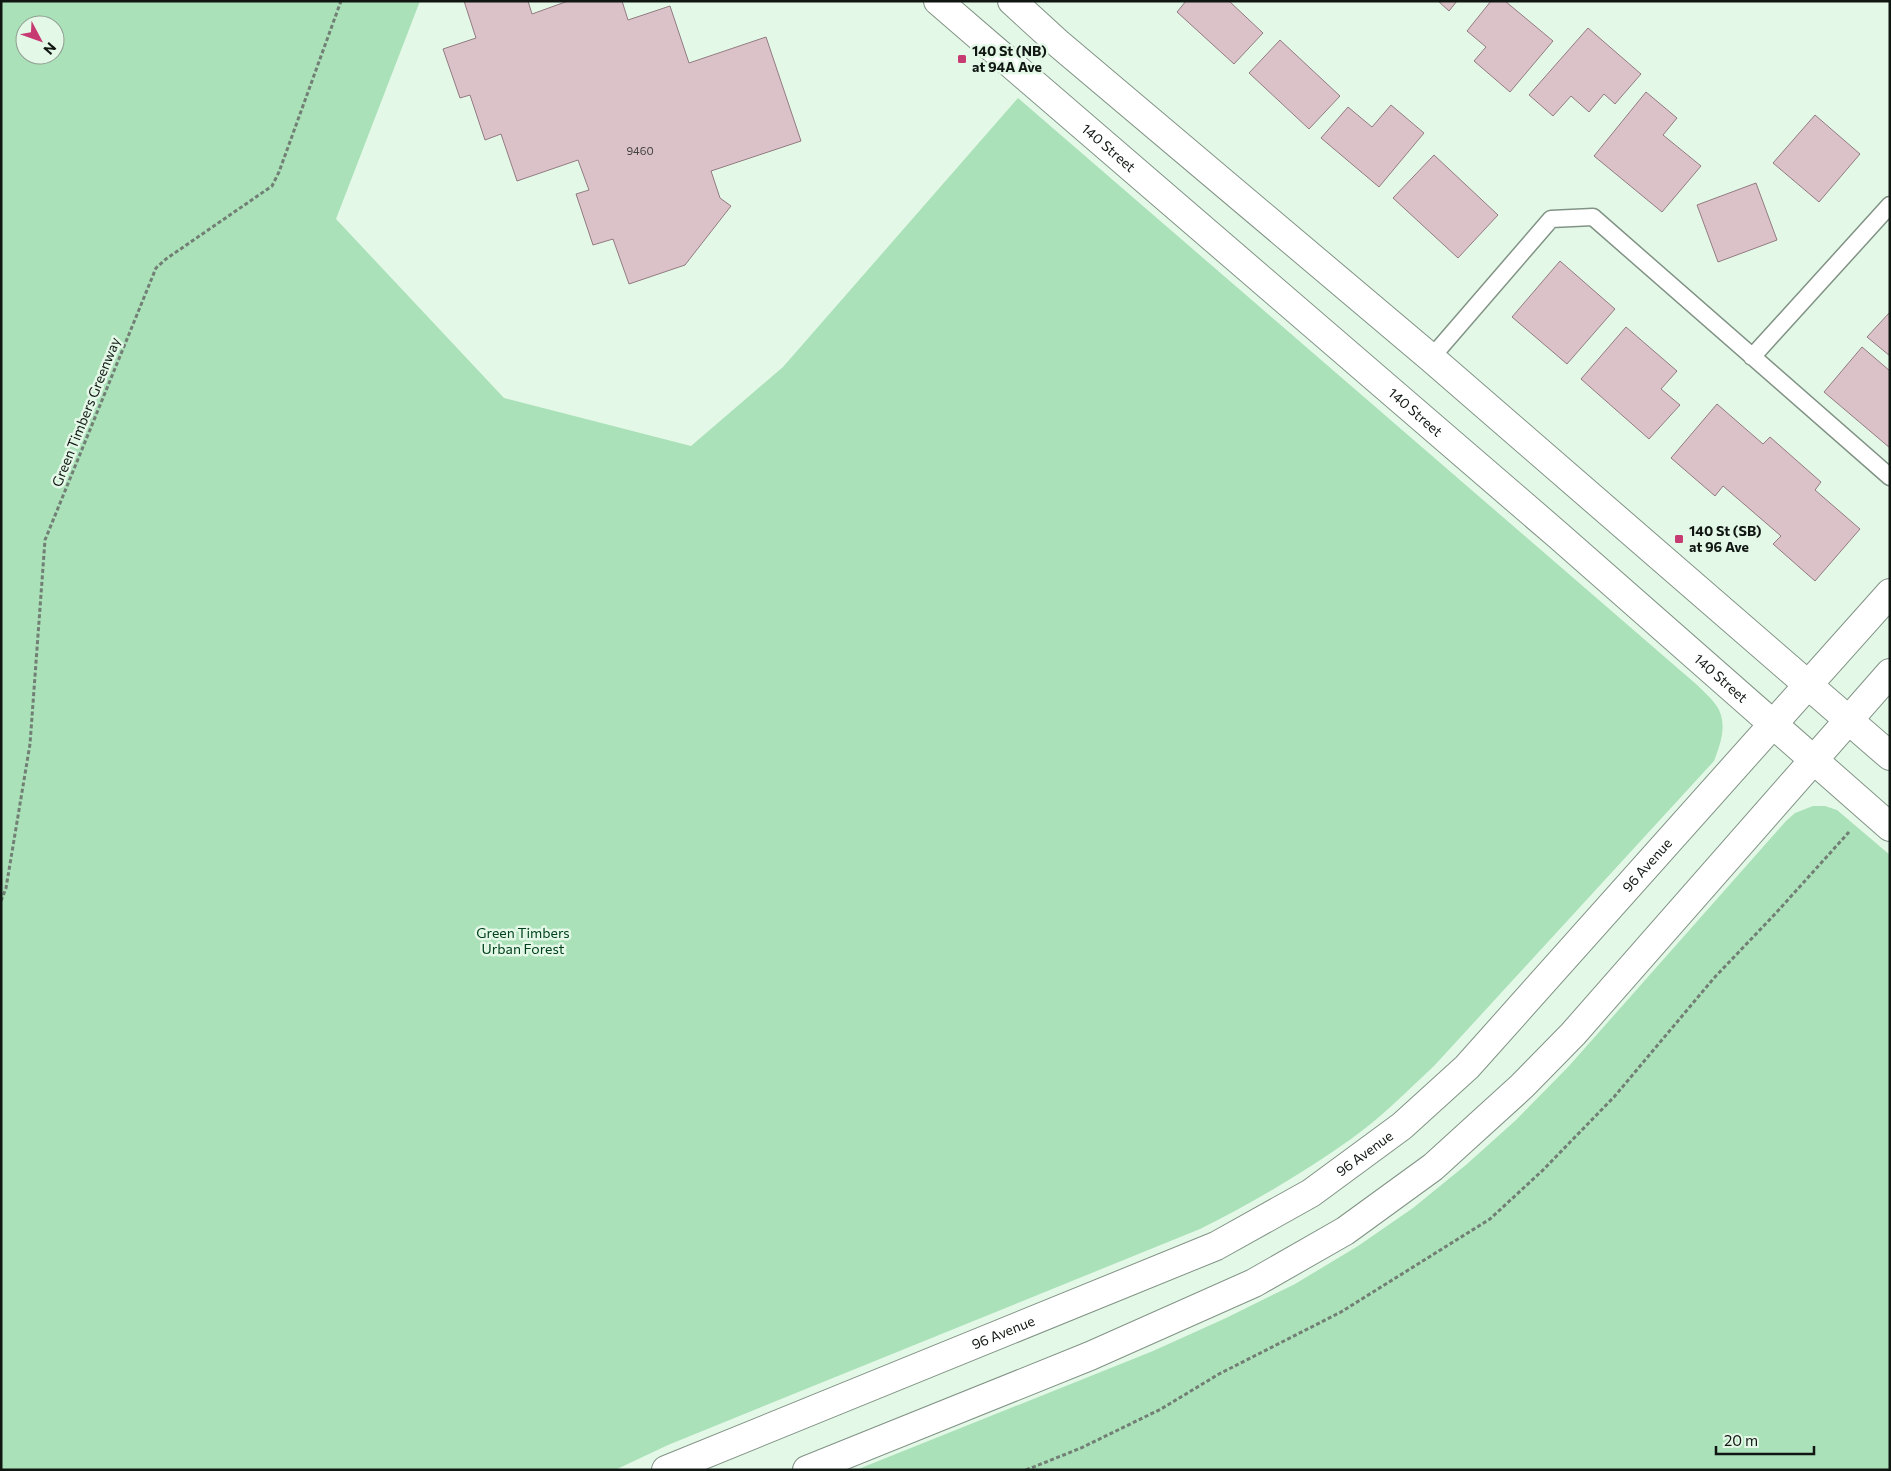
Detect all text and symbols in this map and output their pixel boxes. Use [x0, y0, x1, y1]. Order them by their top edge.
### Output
north arrow [15, 15, 65, 65]
text: N [40, 39, 60, 58]
place label: 140 St (NB) at 94A Ave [972, 42, 1047, 75]
marker: 140 St (NB) at 94A Ave [956, 53, 968, 65]
street label: 140 Street [1078, 120, 1139, 176]
house number: 9460 [626, 144, 654, 157]
street label: Green Timbers Greenway [48, 335, 123, 489]
street label: 140 Street [1385, 384, 1446, 440]
place label: 140 St (SB) at 96 Ave [1689, 522, 1762, 555]
marker: 140 St (SB) at 96 Ave [1673, 533, 1685, 545]
street label: 140 Street [1691, 650, 1752, 706]
street label: 96 Avenue [1618, 834, 1675, 895]
park label: Green Timbers Urban Forest [476, 924, 570, 957]
street label: 96 Avenue [1332, 1127, 1396, 1180]
street label: 96 Avenue [969, 1312, 1037, 1353]
scale bar [1716, 1424, 1814, 1456]
text: 20 m [1724, 1431, 1758, 1449]

